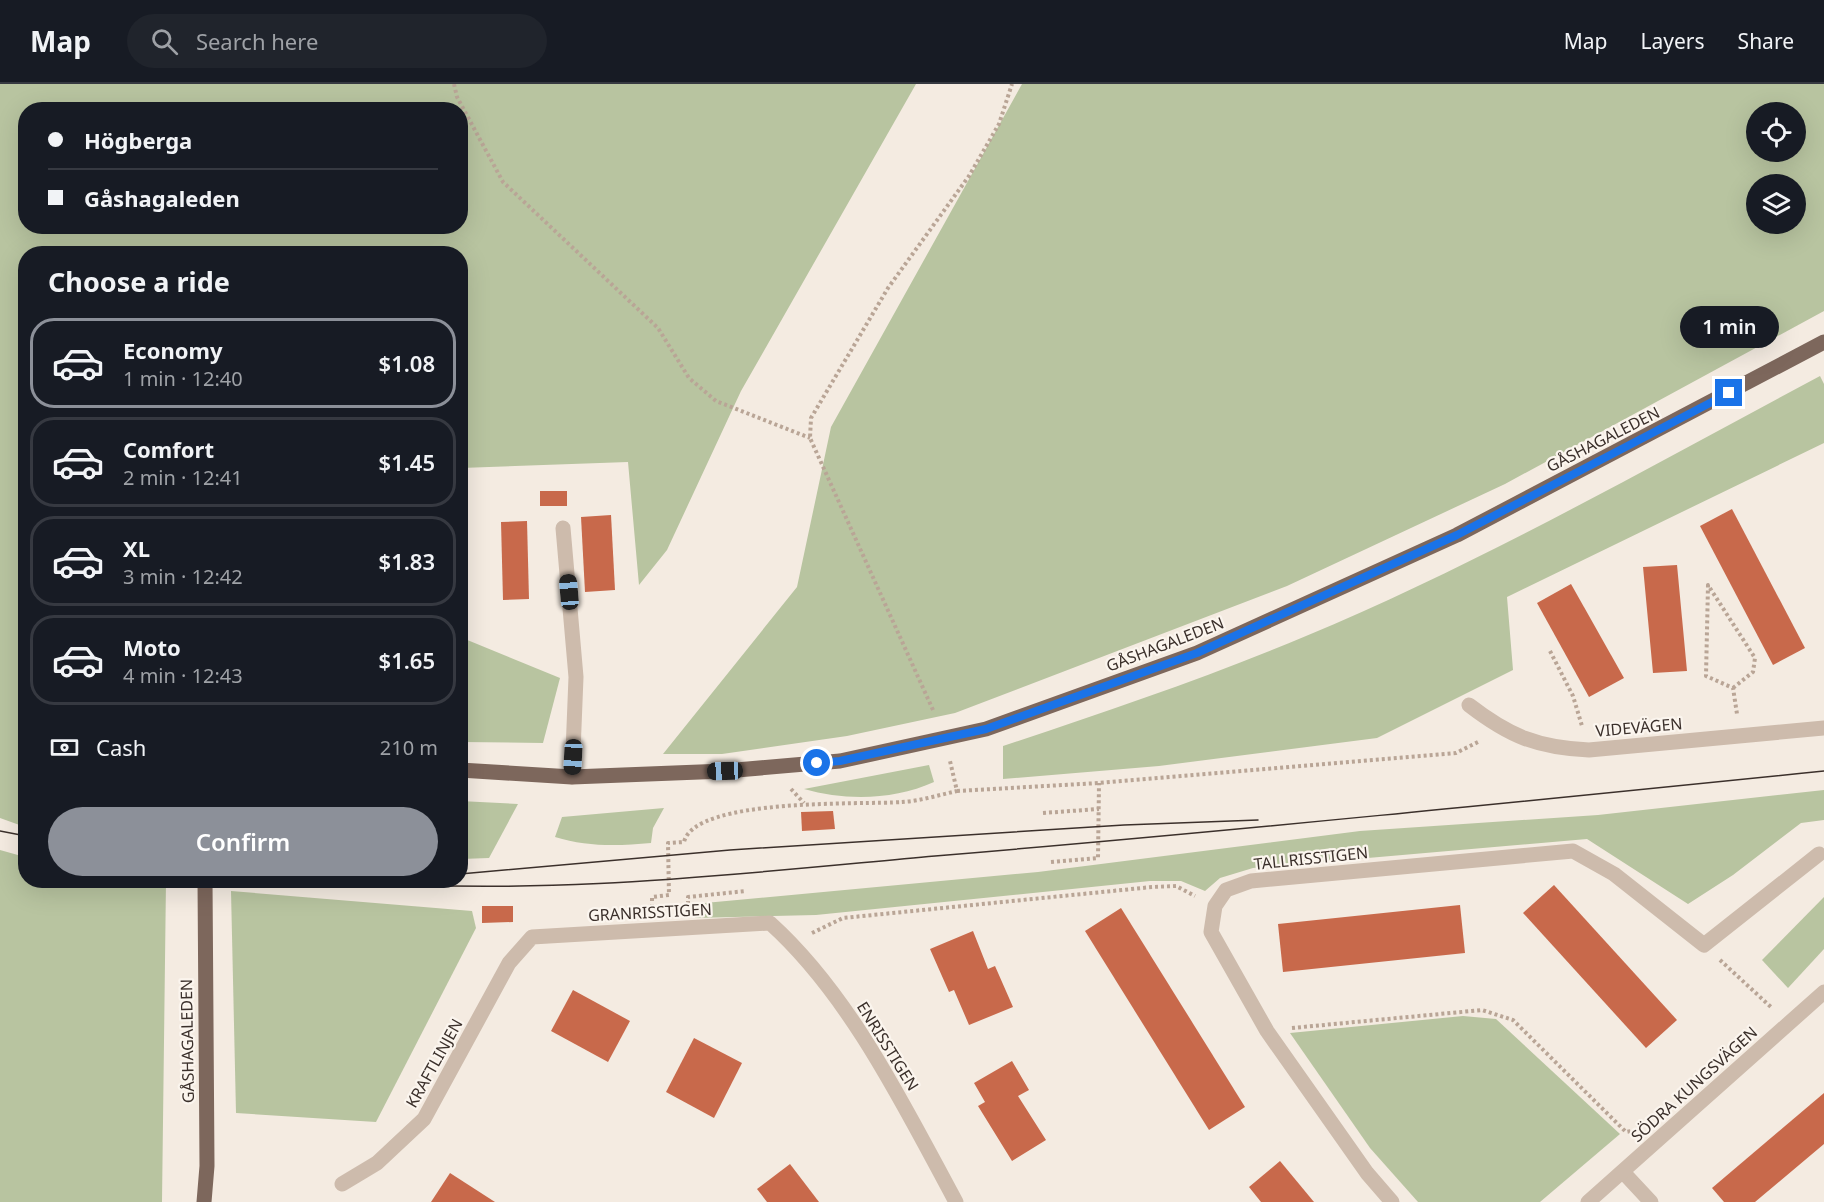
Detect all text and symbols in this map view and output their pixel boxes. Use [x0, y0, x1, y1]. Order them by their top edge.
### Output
search box [127, 14, 547, 68]
text: Map [30, 22, 91, 60]
icon: search [148, 25, 181, 58]
text: Search here [196, 26, 318, 56]
text: Map [1564, 27, 1608, 55]
text: Layers [1641, 27, 1705, 55]
text: Share [1738, 27, 1794, 55]
map controls [1746, 102, 1806, 234]
button: locate [1746, 102, 1806, 162]
text: Högberga [84, 125, 192, 155]
button: layers [1746, 174, 1806, 234]
text: Gåshagaleden [84, 183, 240, 213]
text: Choose a ride [48, 263, 230, 300]
callout: 1 min [1680, 306, 1778, 348]
text: 1 min [1702, 313, 1757, 340]
text: Economy [123, 335, 222, 365]
icon: car [51, 336, 105, 390]
text: $1.08 [379, 348, 435, 378]
text: 1 min · 12:40 [123, 365, 243, 392]
route end [1715, 379, 1742, 406]
street label: GÅSHAGALEDEN [1543, 401, 1663, 477]
text: Comfort [123, 434, 214, 464]
icon: car [51, 435, 105, 489]
text: $1.45 [379, 447, 435, 477]
text: 2 min · 12:41 [123, 464, 243, 491]
text: XL [123, 533, 150, 563]
icon: car [51, 534, 105, 588]
text: $1.83 [379, 546, 435, 576]
text: 3 min · 12:42 [123, 563, 243, 590]
car [558, 573, 580, 611]
street label: GÅSHAGALEDEN [1103, 611, 1227, 677]
text: Moto [123, 632, 181, 662]
icon: car [51, 633, 105, 687]
text: $1.65 [379, 645, 435, 675]
text: 4 min · 12:43 [123, 662, 243, 689]
street label: VIDEVÄGEN [1595, 712, 1683, 742]
icon: cash [48, 731, 81, 764]
text: Cash [96, 732, 146, 762]
text: 210 m [380, 734, 438, 761]
car [563, 739, 583, 775]
route start [803, 749, 830, 776]
car [707, 761, 743, 781]
button: Confirm [48, 807, 438, 876]
street label: TALLRISSTIGEN [1253, 841, 1369, 875]
street label: GRANRISSTIGEN [588, 898, 712, 926]
street label: GÅSHAGALEDEN [175, 979, 199, 1103]
street label: ENRISSTIGEN [852, 997, 924, 1095]
street label: KRAFTLINJEN [400, 1015, 468, 1111]
street label: SÖDRA KUNGSVÄGEN [1626, 1021, 1762, 1147]

